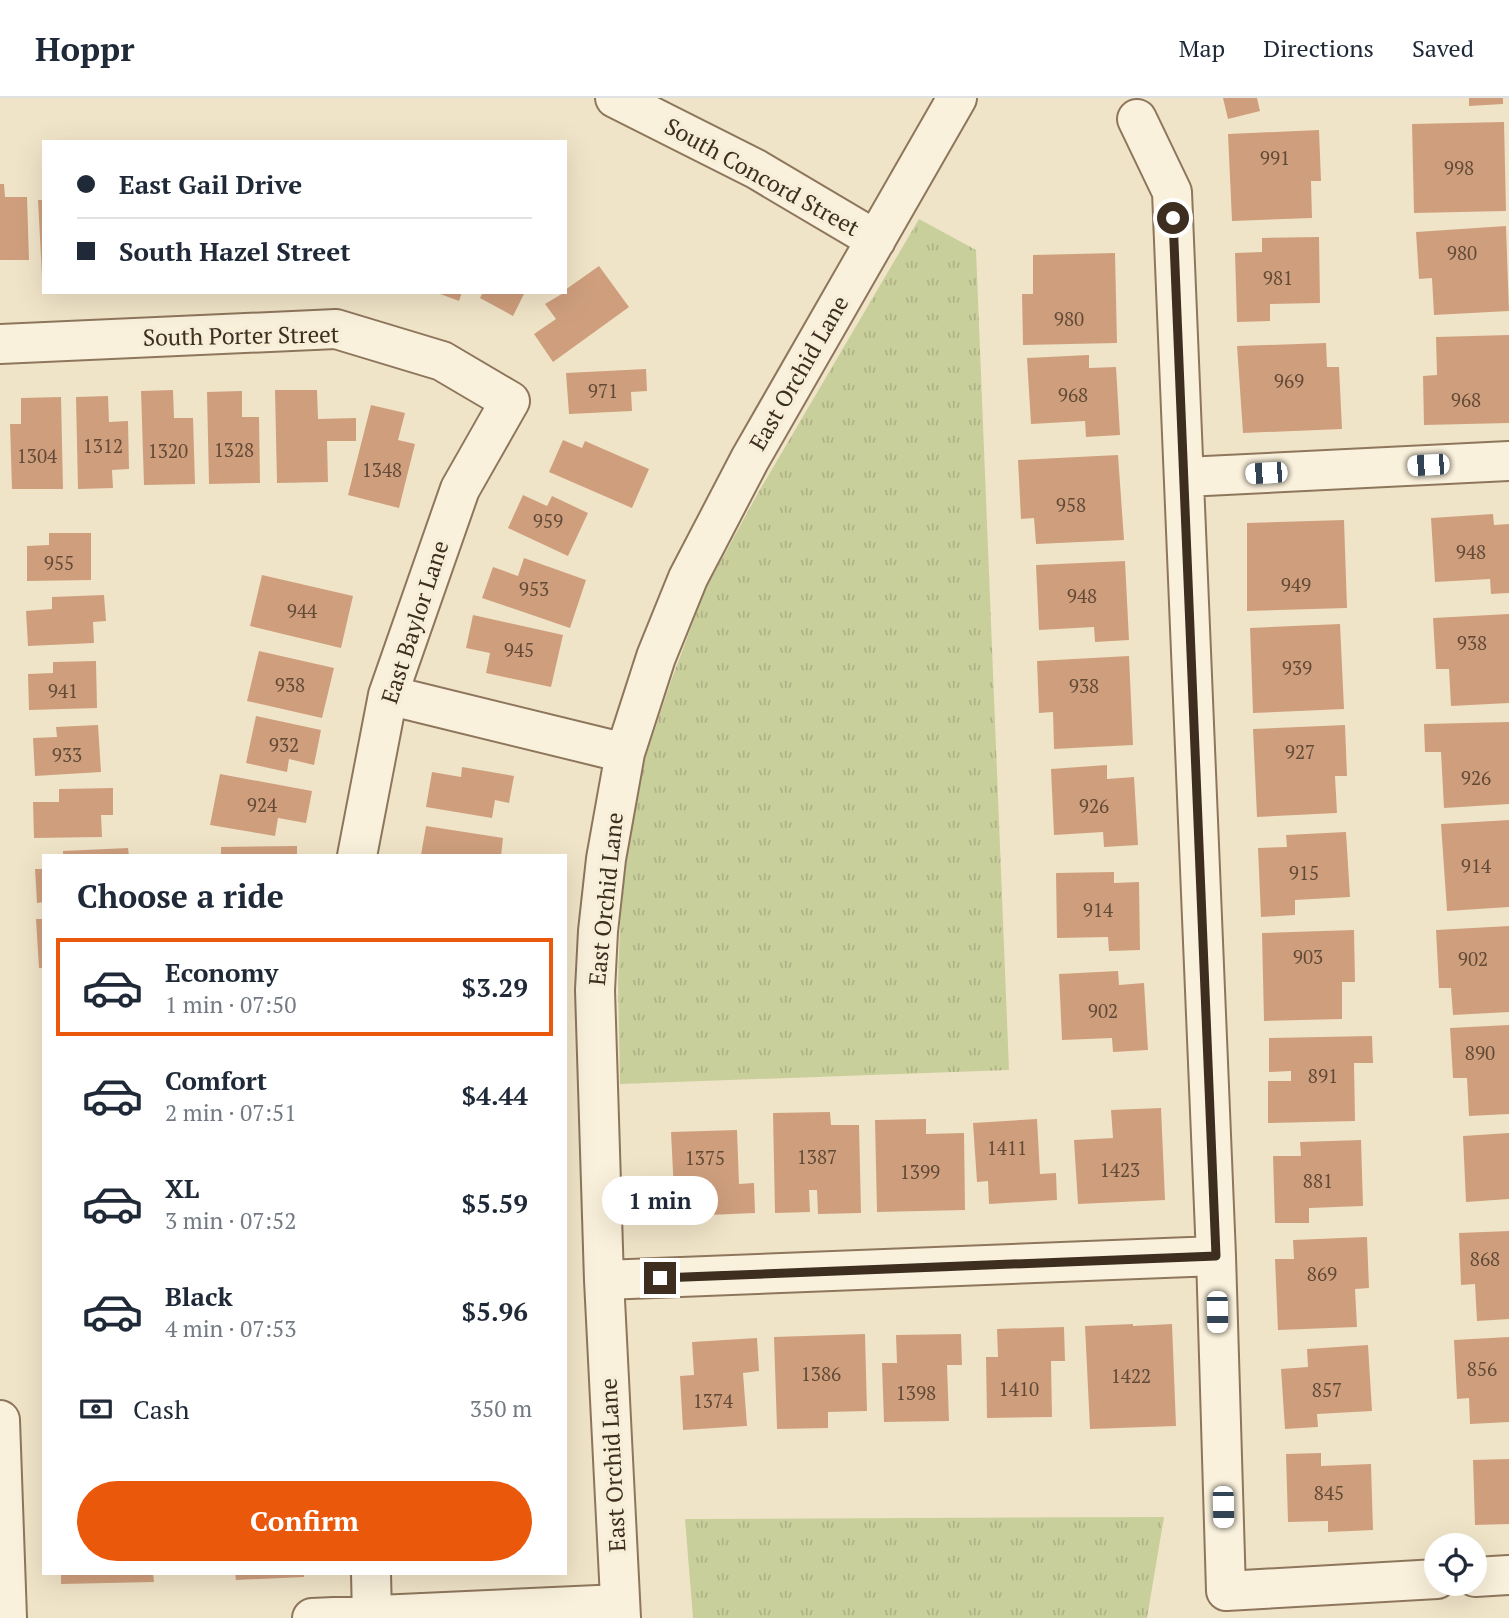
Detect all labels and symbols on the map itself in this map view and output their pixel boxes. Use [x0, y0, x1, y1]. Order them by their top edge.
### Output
street label: South Concord Street [659, 110, 866, 243]
house number: 991 [1260, 145, 1290, 170]
house number: 998 [1444, 155, 1474, 180]
route start [1157, 202, 1189, 234]
house number: 980 [1447, 240, 1477, 265]
house number: 981 [1263, 265, 1293, 290]
street label: East Orchid Lane [742, 290, 855, 456]
house number: 980 [1054, 306, 1084, 331]
street label: South Porter Street [143, 318, 340, 353]
house number: 969 [1274, 368, 1304, 393]
house number: 971 [588, 378, 618, 403]
house number: 968 [1058, 382, 1088, 407]
house number: 968 [1451, 387, 1481, 412]
house number: 1312 [83, 433, 123, 458]
house number: 1328 [214, 437, 254, 462]
house number: 1320 [148, 438, 188, 463]
house number: 1304 [17, 443, 58, 468]
car [1407, 453, 1450, 477]
house number: 1348 [362, 457, 402, 482]
car [1245, 461, 1288, 485]
house number: 958 [1056, 492, 1086, 517]
house number: 959 [533, 508, 563, 533]
street label: East Baylor Lane [374, 536, 456, 707]
house number: 948 [1456, 539, 1486, 564]
house number: 955 [44, 550, 74, 575]
house number: 949 [1281, 572, 1311, 597]
house number: 953 [519, 576, 549, 601]
house number: 948 [1067, 583, 1097, 608]
house number: 944 [287, 598, 318, 623]
house number: 938 [1457, 630, 1487, 655]
house number: 945 [504, 637, 534, 662]
house number: 939 [1282, 655, 1312, 680]
house number: 938 [275, 672, 305, 697]
house number: 938 [1069, 673, 1099, 698]
house number: 941 [48, 678, 78, 703]
house number: 932 [269, 732, 299, 757]
house number: 927 [1285, 739, 1315, 764]
house number: 933 [52, 742, 82, 767]
house number: 926 [1461, 765, 1491, 790]
house number: 924 [247, 792, 278, 817]
house number: 926 [1079, 793, 1109, 818]
street label: East Orchid Lane [581, 811, 630, 987]
house number: 914 [1461, 853, 1492, 878]
house number: 915 [1289, 860, 1319, 885]
house number: 914 [1083, 897, 1114, 922]
house number: 903 [1293, 944, 1323, 969]
house number: 902 [1458, 946, 1488, 971]
house number: 902 [1088, 998, 1118, 1023]
house number: 890 [1465, 1040, 1495, 1065]
house number: 891 [1308, 1063, 1338, 1088]
house number: 1411 [987, 1135, 1027, 1160]
house number: 1387 [797, 1144, 837, 1169]
house number: 1375 [685, 1145, 725, 1170]
house number: 1423 [1100, 1157, 1140, 1182]
house number: 1399 [900, 1159, 940, 1184]
house number: 881 [1303, 1168, 1333, 1193]
callout: 1 min [602, 1176, 718, 1226]
house number: 868 [1470, 1246, 1500, 1271]
house number: 869 [1307, 1261, 1337, 1286]
route end [644, 1262, 676, 1294]
car [1207, 1291, 1228, 1333]
house number: 856 [1467, 1356, 1497, 1381]
house number: 1386 [801, 1361, 841, 1386]
house number: 1422 [1111, 1363, 1151, 1388]
house number: 1410 [999, 1376, 1039, 1401]
street label: East Orchid Lane [592, 1377, 633, 1553]
house number: 857 [1312, 1377, 1342, 1402]
house number: 1398 [896, 1380, 936, 1405]
house number: 1374 [693, 1388, 734, 1413]
house number: 845 [1314, 1480, 1344, 1505]
car [1213, 1486, 1234, 1528]

